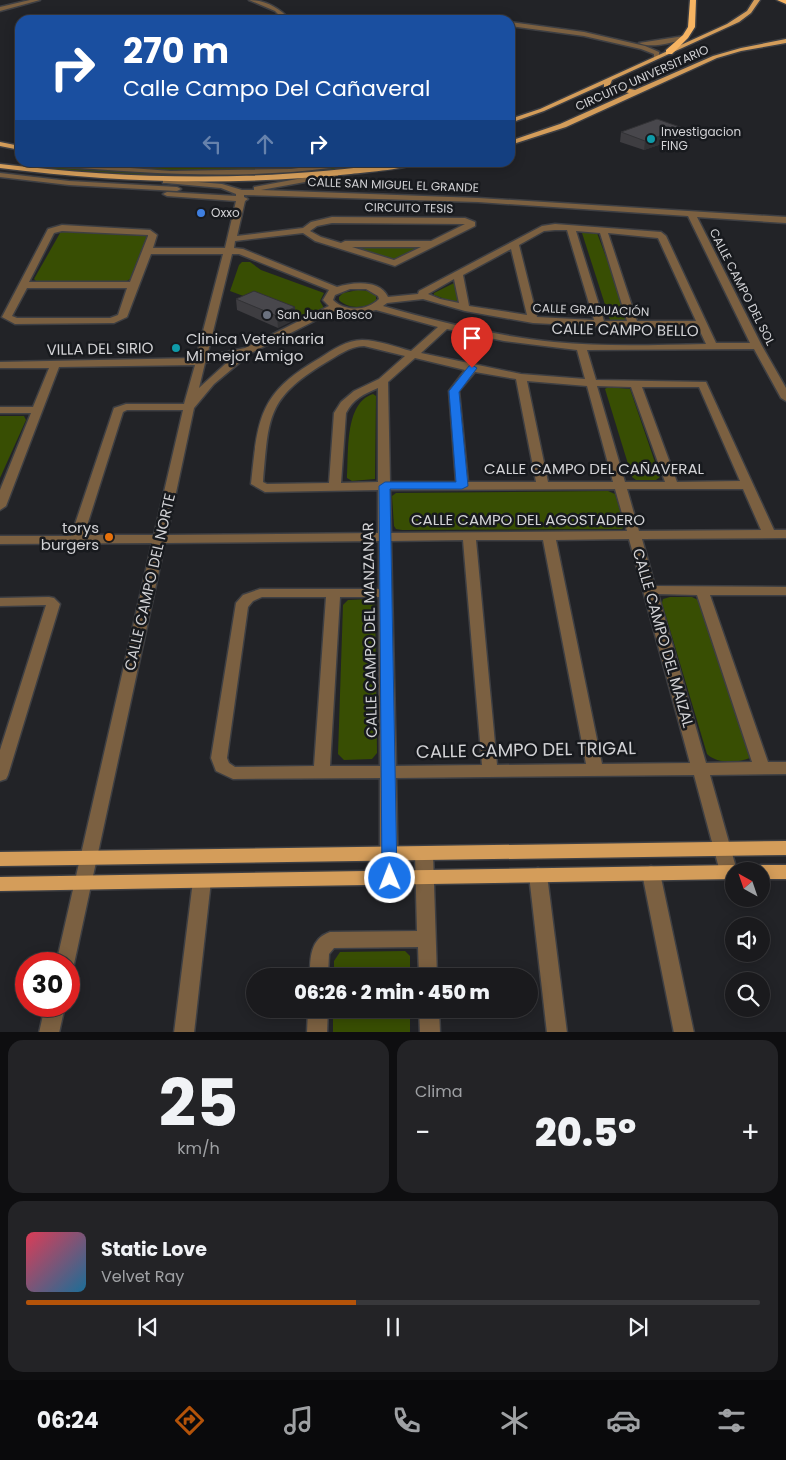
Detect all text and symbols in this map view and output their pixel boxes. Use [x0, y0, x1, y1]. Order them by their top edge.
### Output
text: 270 m [123, 26, 229, 75]
icon: right [40, 35, 105, 100]
street label: CIRCUITO UNIVERSITARIO [572, 40, 711, 115]
text: Calle Campo Del Cañaveral [123, 73, 430, 104]
place label: Investigacion FING [661, 123, 741, 154]
icon: left [198, 130, 226, 158]
icon: ahead [251, 130, 279, 158]
icon: right [304, 130, 332, 158]
marker: Investigacion FING [645, 133, 657, 145]
street label: CALLE SAN MIGUEL EL GRANDE [307, 173, 479, 196]
street label: CIRCUITO TESIS [365, 198, 453, 217]
place label: Oxxo [211, 204, 240, 221]
marker: Oxxo [195, 207, 207, 219]
street label: CALLE CAMPO DEL SOL [706, 225, 779, 348]
street label: CALLE GRADUACIÓN [532, 299, 650, 320]
place label: San Juan Bosco [277, 306, 373, 323]
marker: San Juan Bosco [261, 309, 273, 321]
pin [451, 317, 493, 368]
street label: CALLE CAMPO BELLO [551, 318, 699, 341]
icon: arrive [458, 324, 486, 352]
place label: Clinica Veterinaria Mi mejor Amigo [186, 328, 324, 366]
street label: VILLA DEL SIRIO [46, 337, 154, 360]
marker: Clinica Veterinaria Mi mejor Amigo [170, 342, 182, 354]
street label: CALLE CAMPO DEL CAÑAVERAL [484, 458, 705, 479]
street label: CALLE CAMPO DEL NORTE [119, 491, 180, 673]
street label: CALLE CAMPO DEL AGOSTADERO [411, 509, 645, 530]
place label: torys burgers [41, 517, 99, 555]
street label: CALLE CAMPO DEL MANZANAR [357, 522, 382, 738]
marker: torys burgers [103, 531, 115, 543]
street label: CALLE CAMPO DEL MAIZAL [628, 546, 699, 730]
street label: CALLE CAMPO DEL TRIGAL [416, 735, 636, 764]
position arrow [363, 851, 415, 903]
north arrow [725, 862, 770, 908]
map controls [725, 862, 770, 1017]
button: sound [725, 917, 770, 962]
speed limit sign: 30 [15, 952, 80, 1017]
button: search [725, 972, 770, 1017]
text: 06:26 · 2 min · 450 m [294, 979, 490, 1006]
text: 25 [159, 1058, 238, 1149]
text: Clima [415, 1080, 463, 1103]
text: 20.5° [535, 1106, 636, 1159]
text: − [415, 1113, 430, 1152]
text: + [741, 1113, 760, 1152]
text: km/h [177, 1137, 220, 1160]
text: Static Love [101, 1236, 207, 1263]
text: Velvet Ray [101, 1265, 184, 1288]
icon: previous [134, 1313, 162, 1341]
icon: pause [379, 1313, 407, 1341]
icon: next [624, 1313, 652, 1341]
icon: directions [172, 1403, 207, 1438]
icon: music [281, 1403, 316, 1438]
icon: phone [389, 1403, 424, 1438]
icon: climate [497, 1403, 532, 1438]
icon: car [606, 1403, 641, 1438]
icon: filters [714, 1403, 749, 1438]
text: 06:24 [37, 1405, 99, 1436]

